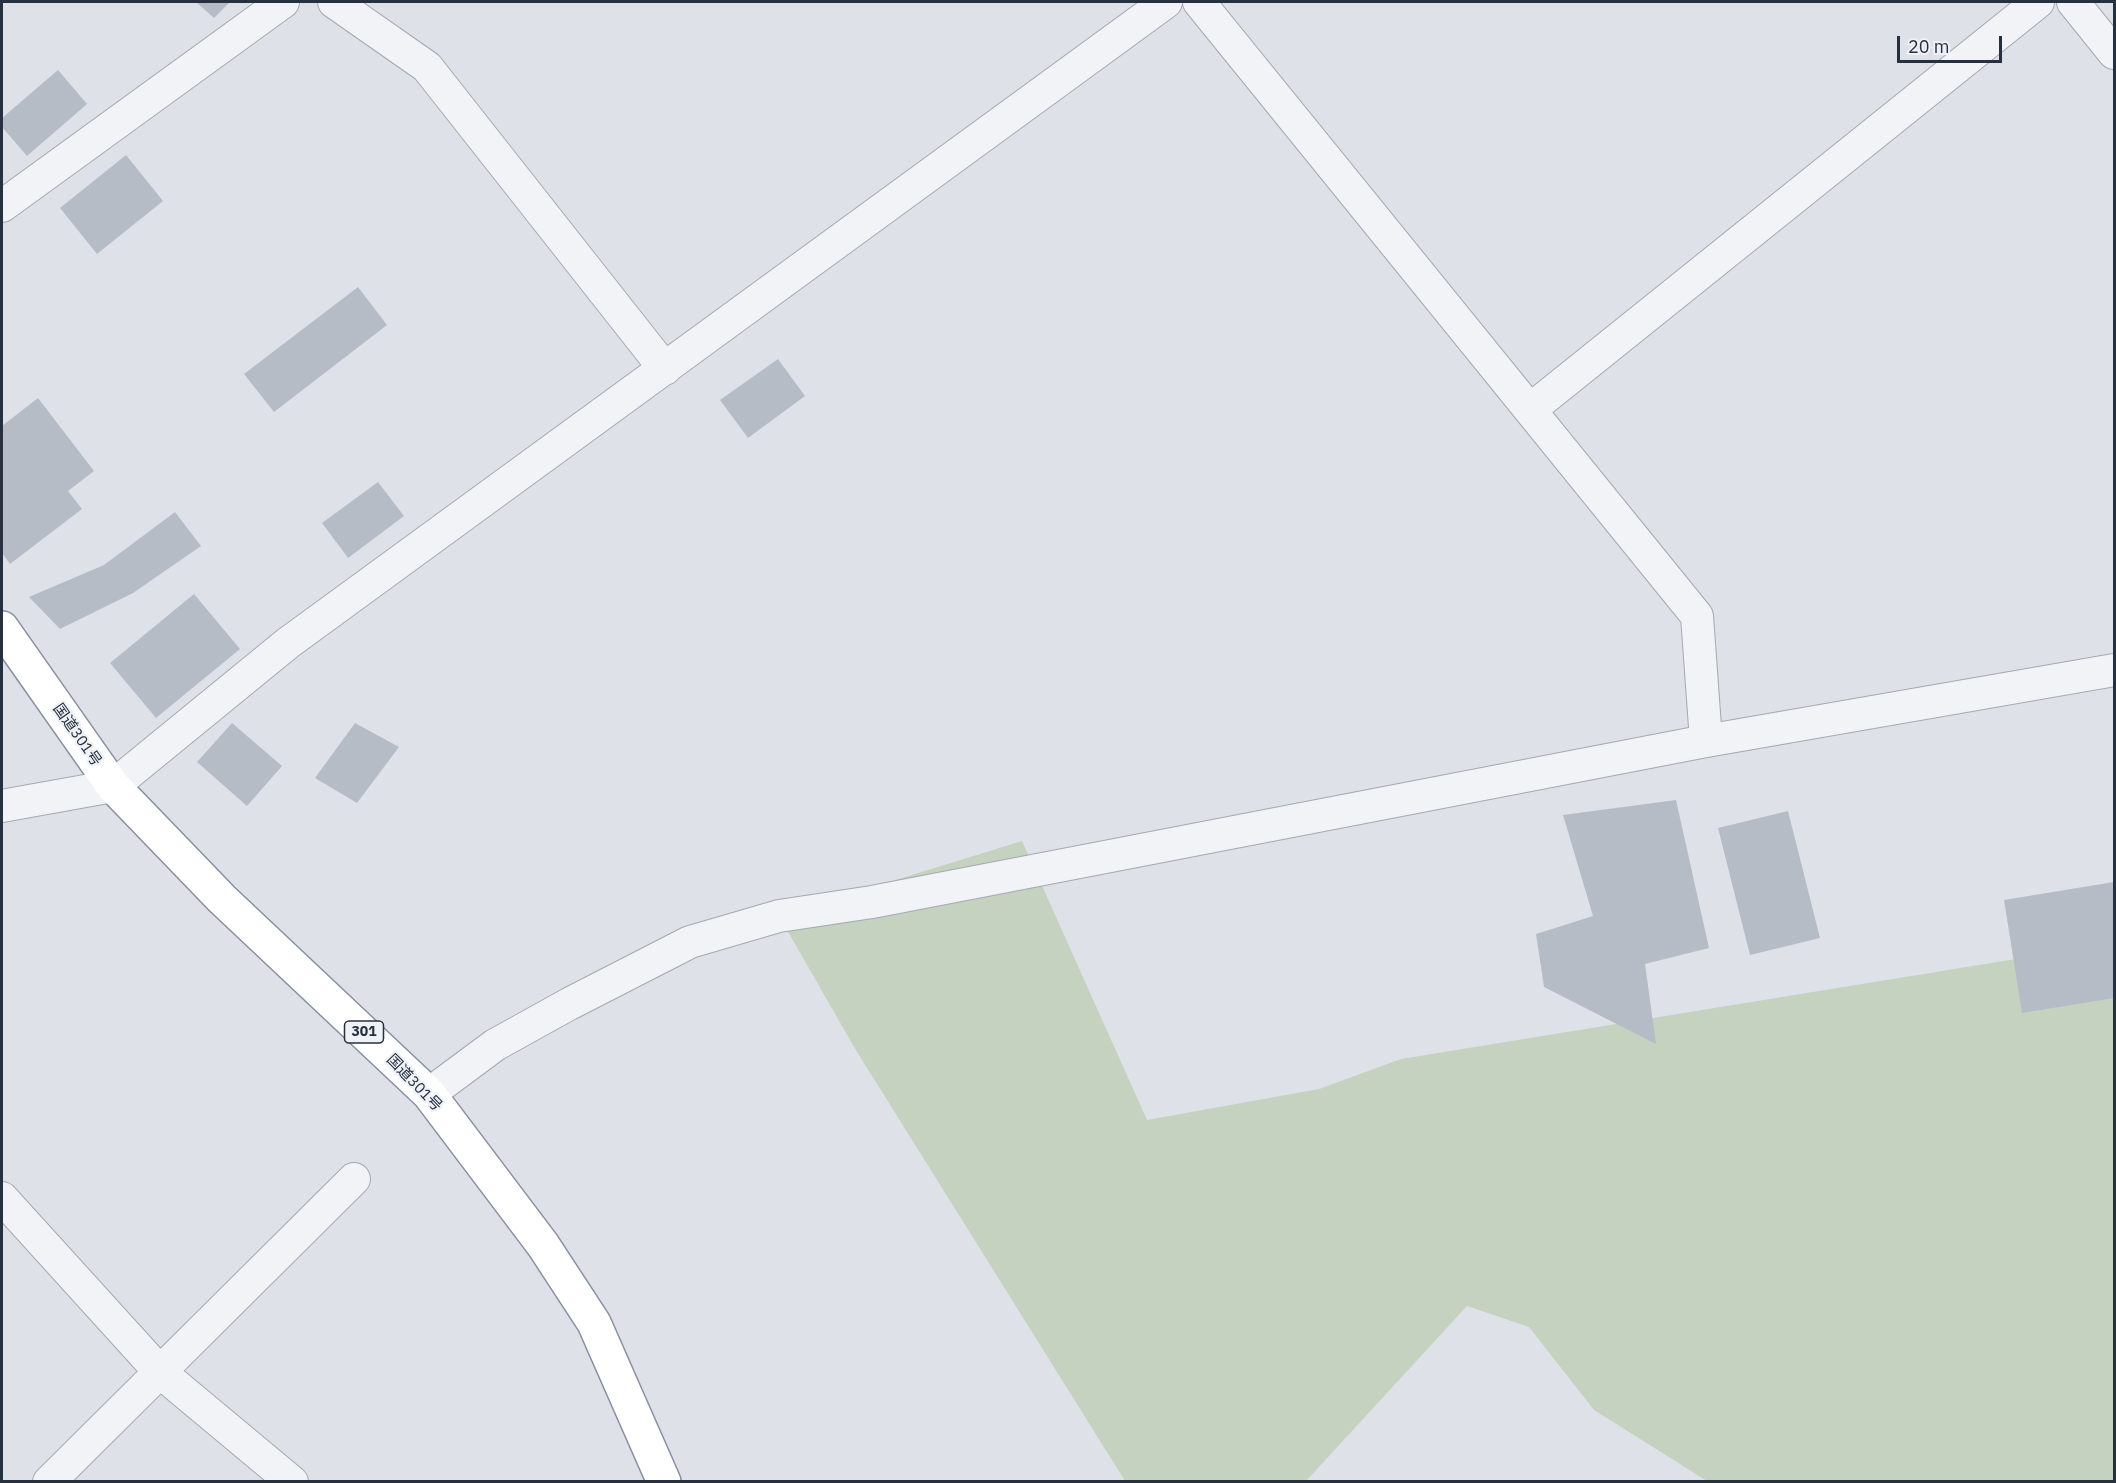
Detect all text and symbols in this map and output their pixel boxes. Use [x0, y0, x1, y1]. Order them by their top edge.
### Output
scale bar [1900, 24, 2005, 62]
text: 20 m [1908, 35, 1950, 58]
street label: 国道301号 [49, 700, 105, 770]
road number: 301 [344, 1021, 384, 1043]
street label: 国道301号 [383, 1051, 445, 1115]

